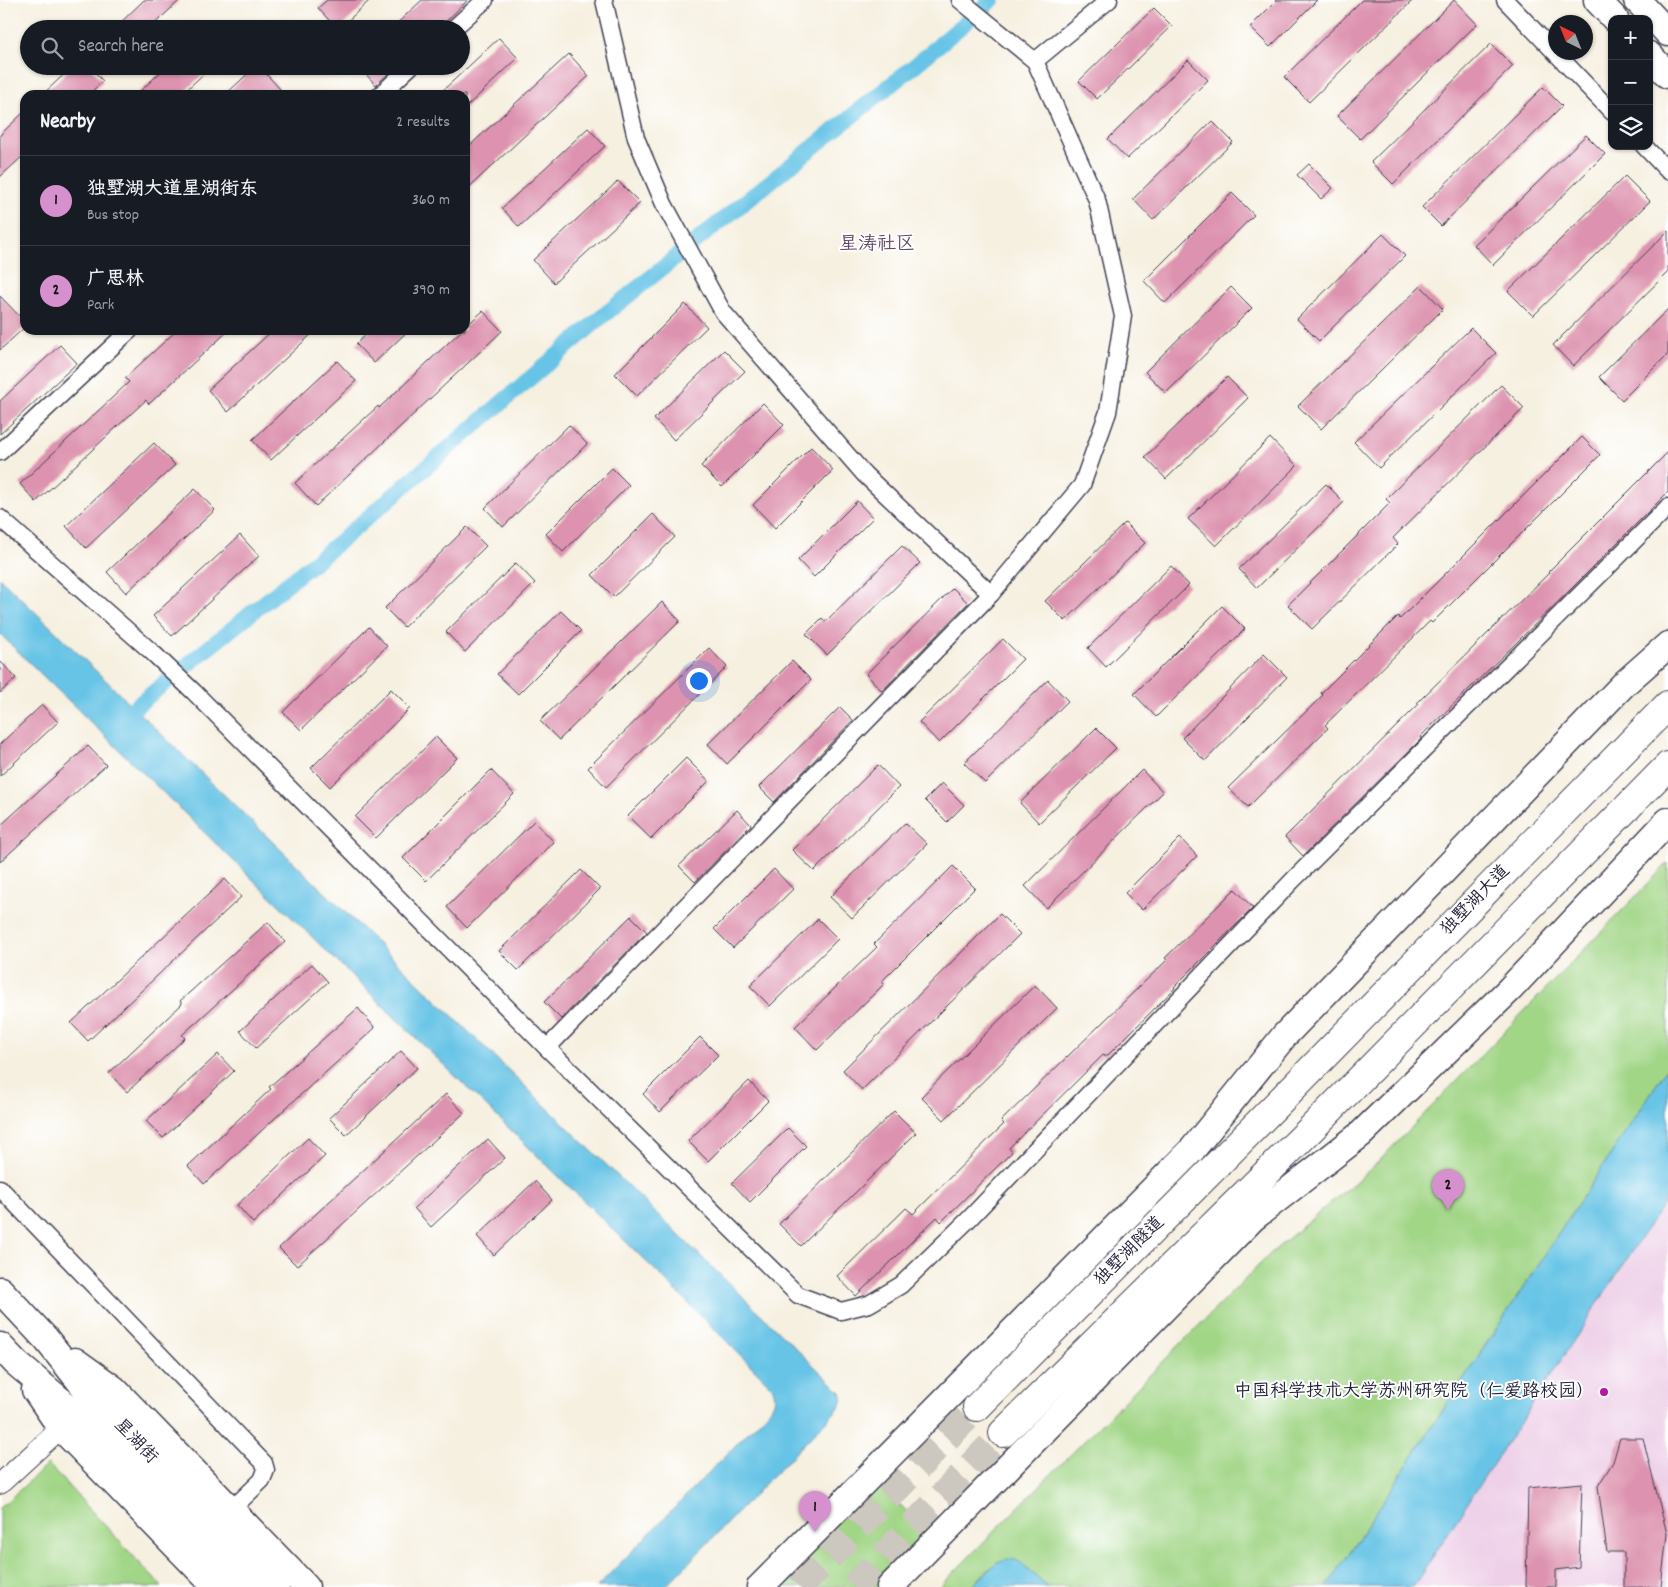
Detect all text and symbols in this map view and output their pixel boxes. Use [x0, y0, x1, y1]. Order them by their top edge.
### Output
north arrow [1548, 15, 1593, 60]
map controls [1608, 15, 1653, 150]
button: + [1608, 15, 1653, 60]
search box [20, 20, 470, 75]
icon: search [38, 34, 66, 62]
text: Search here [78, 34, 164, 61]
button: − [1608, 60, 1653, 105]
button: layers [1608, 105, 1653, 150]
text: Nearby [40, 108, 95, 138]
text: 2 results [396, 111, 450, 134]
text: 独墅湖大道星湖街东 [87, 177, 258, 204]
text: 1 [54, 189, 58, 212]
text: 360 m [412, 189, 450, 212]
text: Bus stop [87, 204, 139, 227]
district label: 星涛社区 [839, 232, 915, 259]
text: 广思林 [87, 267, 144, 294]
text: 2 [53, 279, 60, 302]
text: 390 m [412, 279, 450, 302]
text: Park [87, 294, 114, 317]
your location [686, 668, 712, 694]
street label: 独墅湖大道 [1436, 860, 1516, 942]
pin: 2 [1432, 1169, 1464, 1210]
street label: 独墅湖隧道 [1089, 1211, 1171, 1293]
place label: 中国科学技术大学苏州研究院（仁爱路校园） [1234, 1380, 1594, 1405]
marker: 中国科学技术大学苏州研究院（仁爱路校园） [1598, 1386, 1610, 1398]
street label: 星湖街 [107, 1414, 163, 1470]
pin: 1 [799, 1491, 831, 1532]

